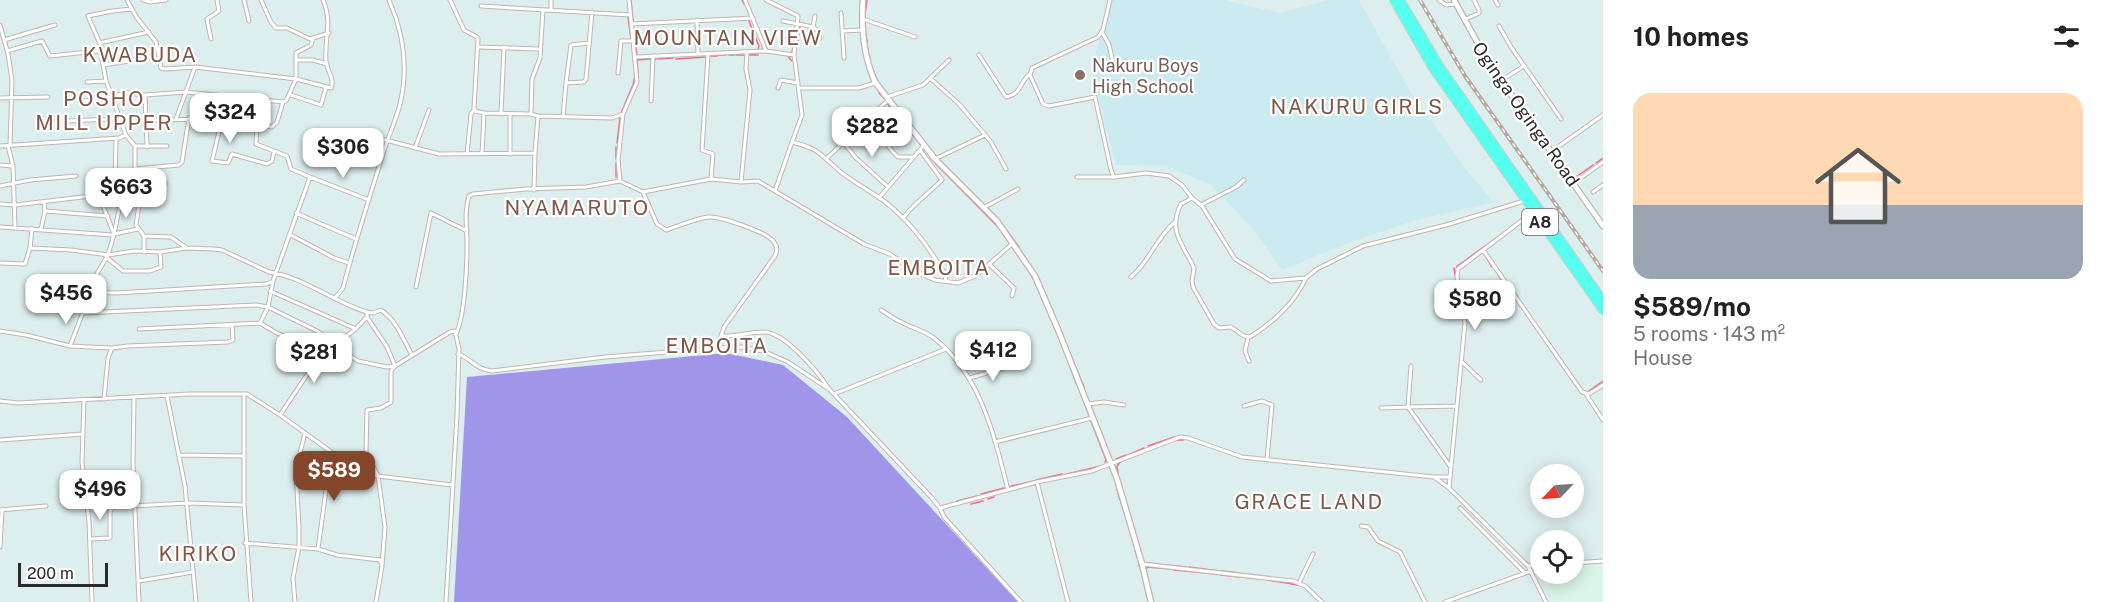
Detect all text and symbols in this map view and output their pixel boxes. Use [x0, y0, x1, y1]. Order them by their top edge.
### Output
icon: filters [2050, 20, 2083, 53]
text: 10 homes [1633, 21, 1749, 52]
district label: MOUNTAIN VIEW [634, 25, 822, 50]
street label: Oginga Oginga Road [1468, 38, 1584, 190]
district label: KWABUDA [82, 42, 198, 67]
place label: Nakuru Boys High School [1092, 55, 1199, 97]
marker: Nakuru Boys High School [1073, 68, 1087, 82]
district label: POSHO MILL UPPER [35, 86, 173, 135]
pin: $324 [194, 93, 266, 144]
district label: NAKURU GIRLS [1270, 94, 1444, 119]
text: $324 [204, 100, 256, 124]
pin: $282 [836, 107, 908, 158]
text: $282 [846, 114, 898, 138]
pin: $306 [307, 128, 379, 179]
icon: home [1804, 132, 1912, 240]
text: $306 [317, 135, 369, 159]
pin: $663 [90, 168, 162, 219]
text: $663 [99, 175, 153, 199]
district label: NYAMARUTO [504, 195, 650, 220]
road number: A8 [1522, 209, 1558, 235]
district label: EMBOITA [887, 255, 991, 280]
pin: $456 [30, 274, 102, 325]
pin: $580 [1439, 280, 1511, 331]
text: $456 [39, 281, 93, 305]
text: $580 [1448, 287, 1502, 311]
text: $589/mo [1633, 291, 1751, 322]
text: 5 rooms · 143 m² [1633, 322, 1785, 346]
pin: $412 [957, 331, 1029, 382]
pin: $281 [278, 333, 350, 384]
district label: EMBOITA [665, 333, 769, 358]
text: $412 [969, 338, 1017, 362]
text: $281 [290, 340, 338, 364]
text: House [1633, 346, 1693, 370]
pin: $589 [298, 451, 370, 502]
text: $589 [307, 458, 361, 482]
north arrow [1530, 464, 1584, 518]
map controls [1530, 464, 1584, 584]
pin: $496 [64, 470, 136, 521]
text: $496 [73, 477, 127, 501]
district label: GRACE LAND [1234, 489, 1384, 514]
button: locate [1530, 530, 1584, 584]
district label: KIRIKO [158, 541, 238, 566]
scale bar [18, 560, 108, 588]
text: 200 m [27, 564, 74, 583]

